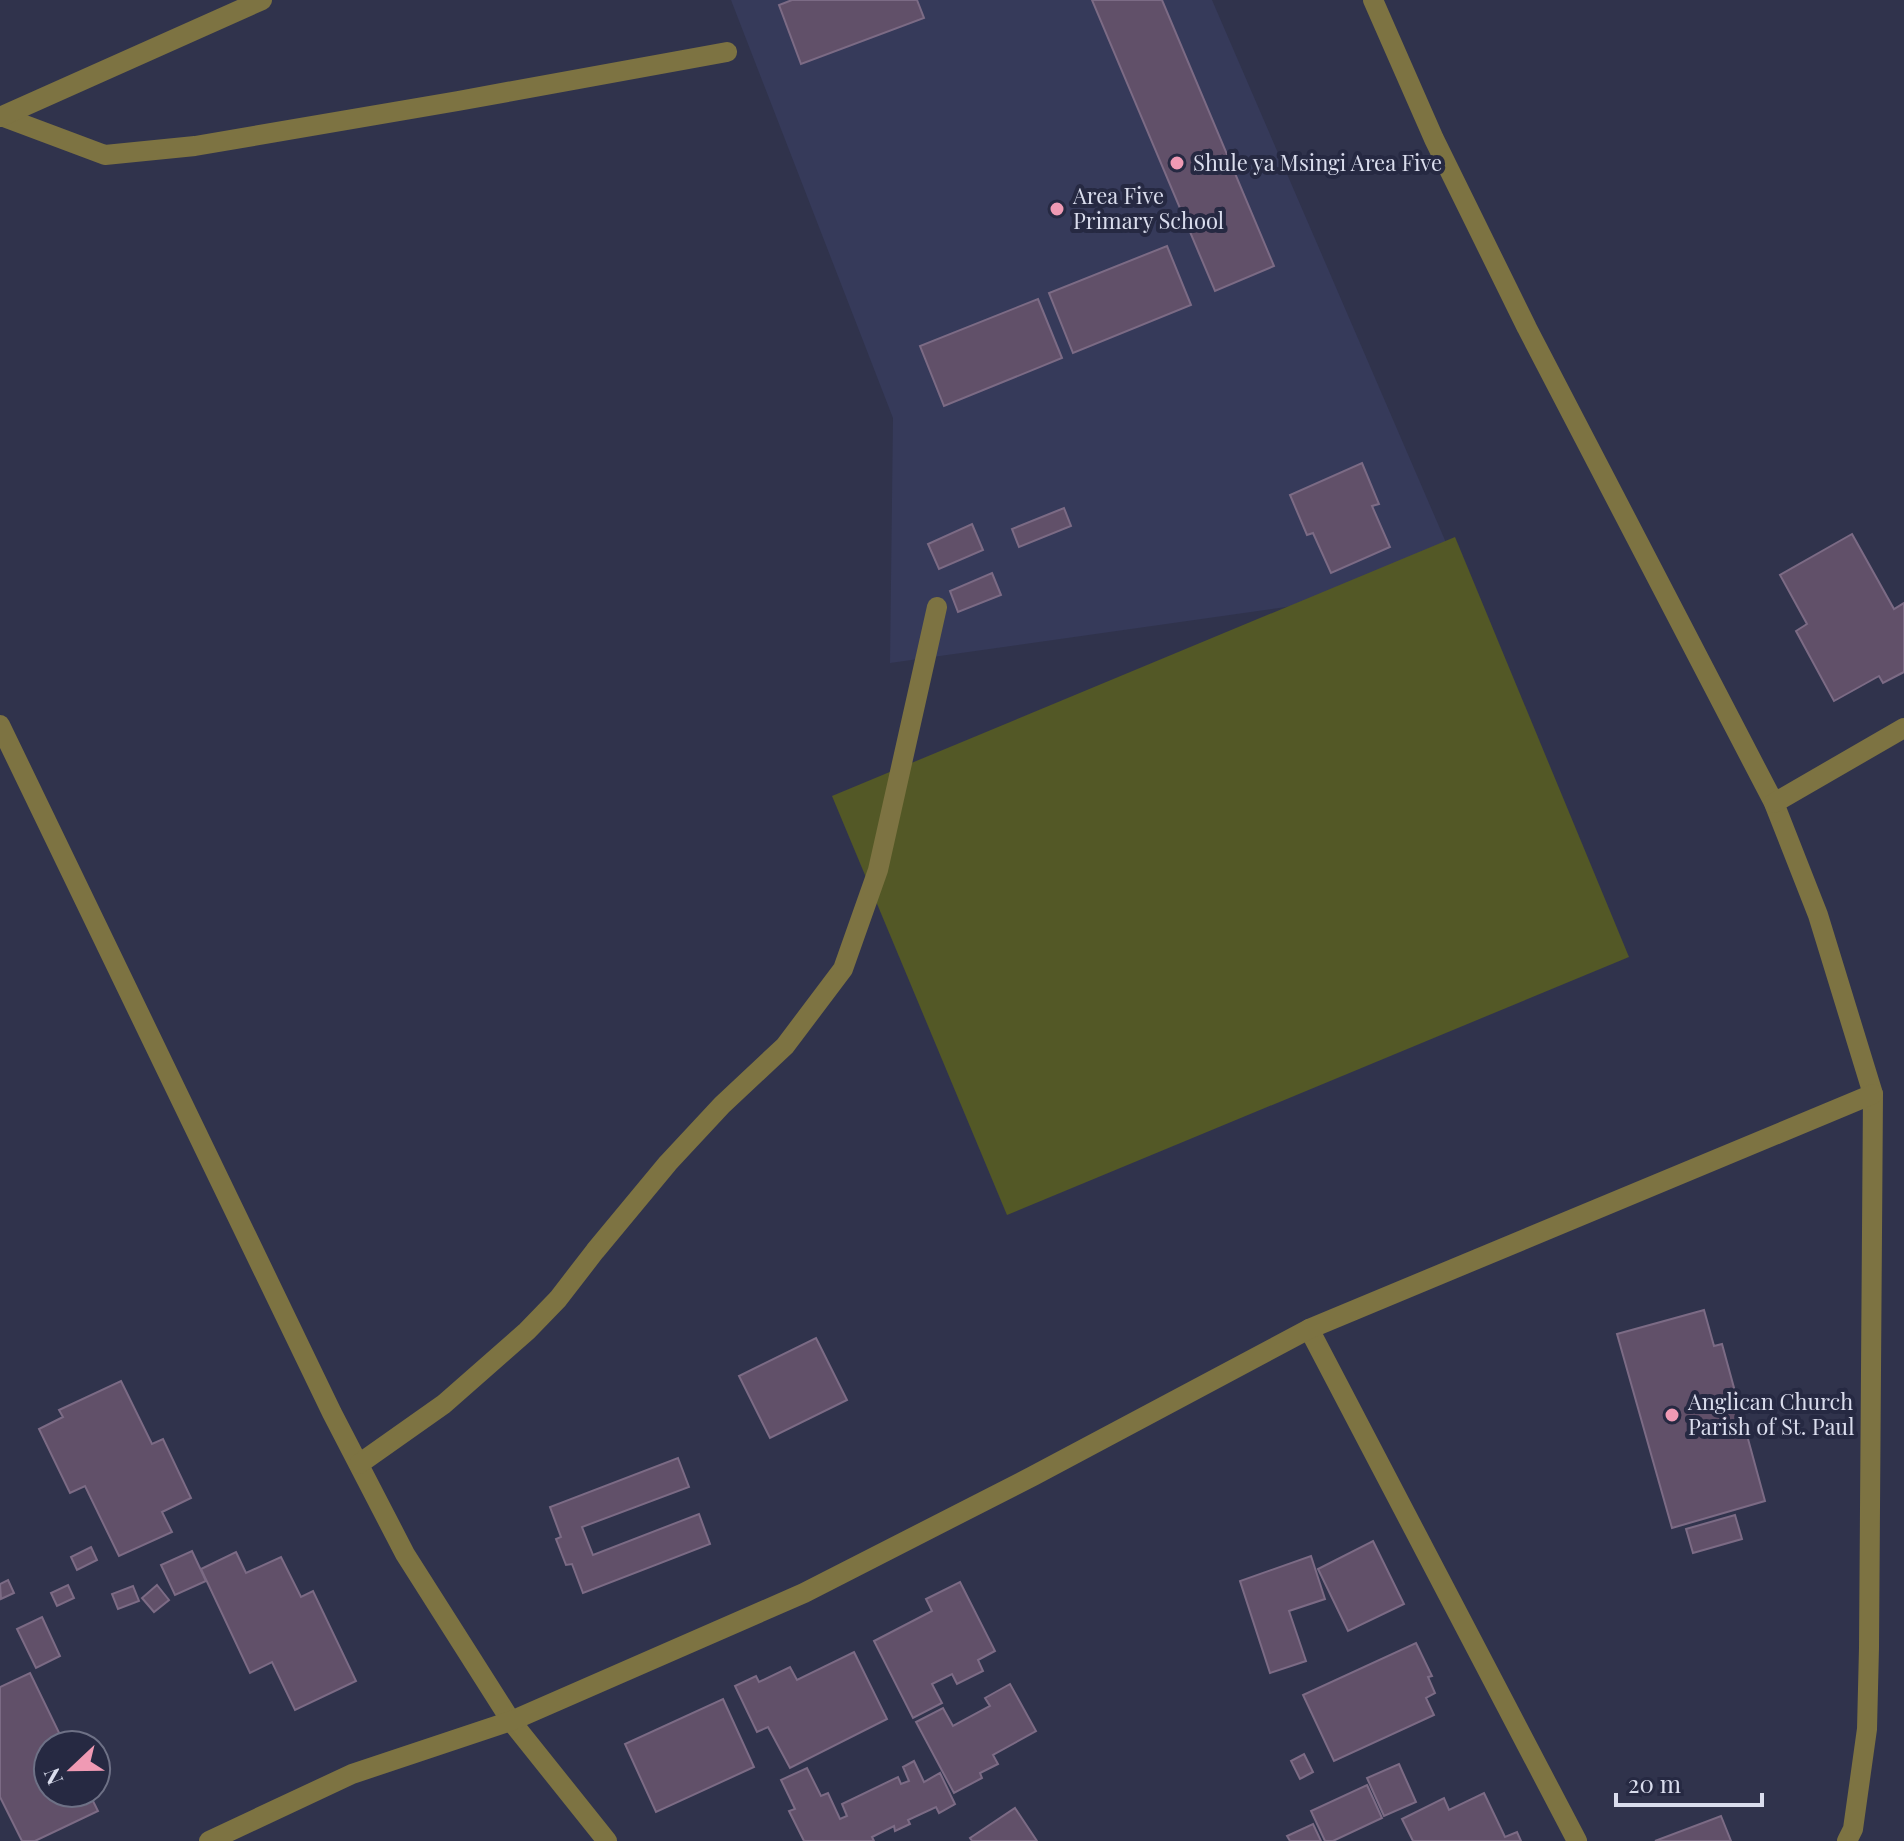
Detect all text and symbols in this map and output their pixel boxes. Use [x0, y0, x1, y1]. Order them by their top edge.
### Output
place label: Shule ya Msingi Area Five [1193, 147, 1442, 177]
marker: Shule ya Msingi Area Five [1168, 154, 1186, 172]
place label: Area Five Primary School [1072, 180, 1224, 235]
marker: Area Five Primary School [1048, 200, 1066, 218]
place label: Anglican Church Parish of St. Paul [1687, 1386, 1854, 1441]
marker: Anglican Church Parish of St. Paul [1663, 1406, 1681, 1424]
north arrow [32, 1729, 112, 1809]
scale bar [1616, 1757, 1762, 1807]
text: N [36, 1764, 69, 1790]
text: 20 m [1628, 1767, 1681, 1799]

